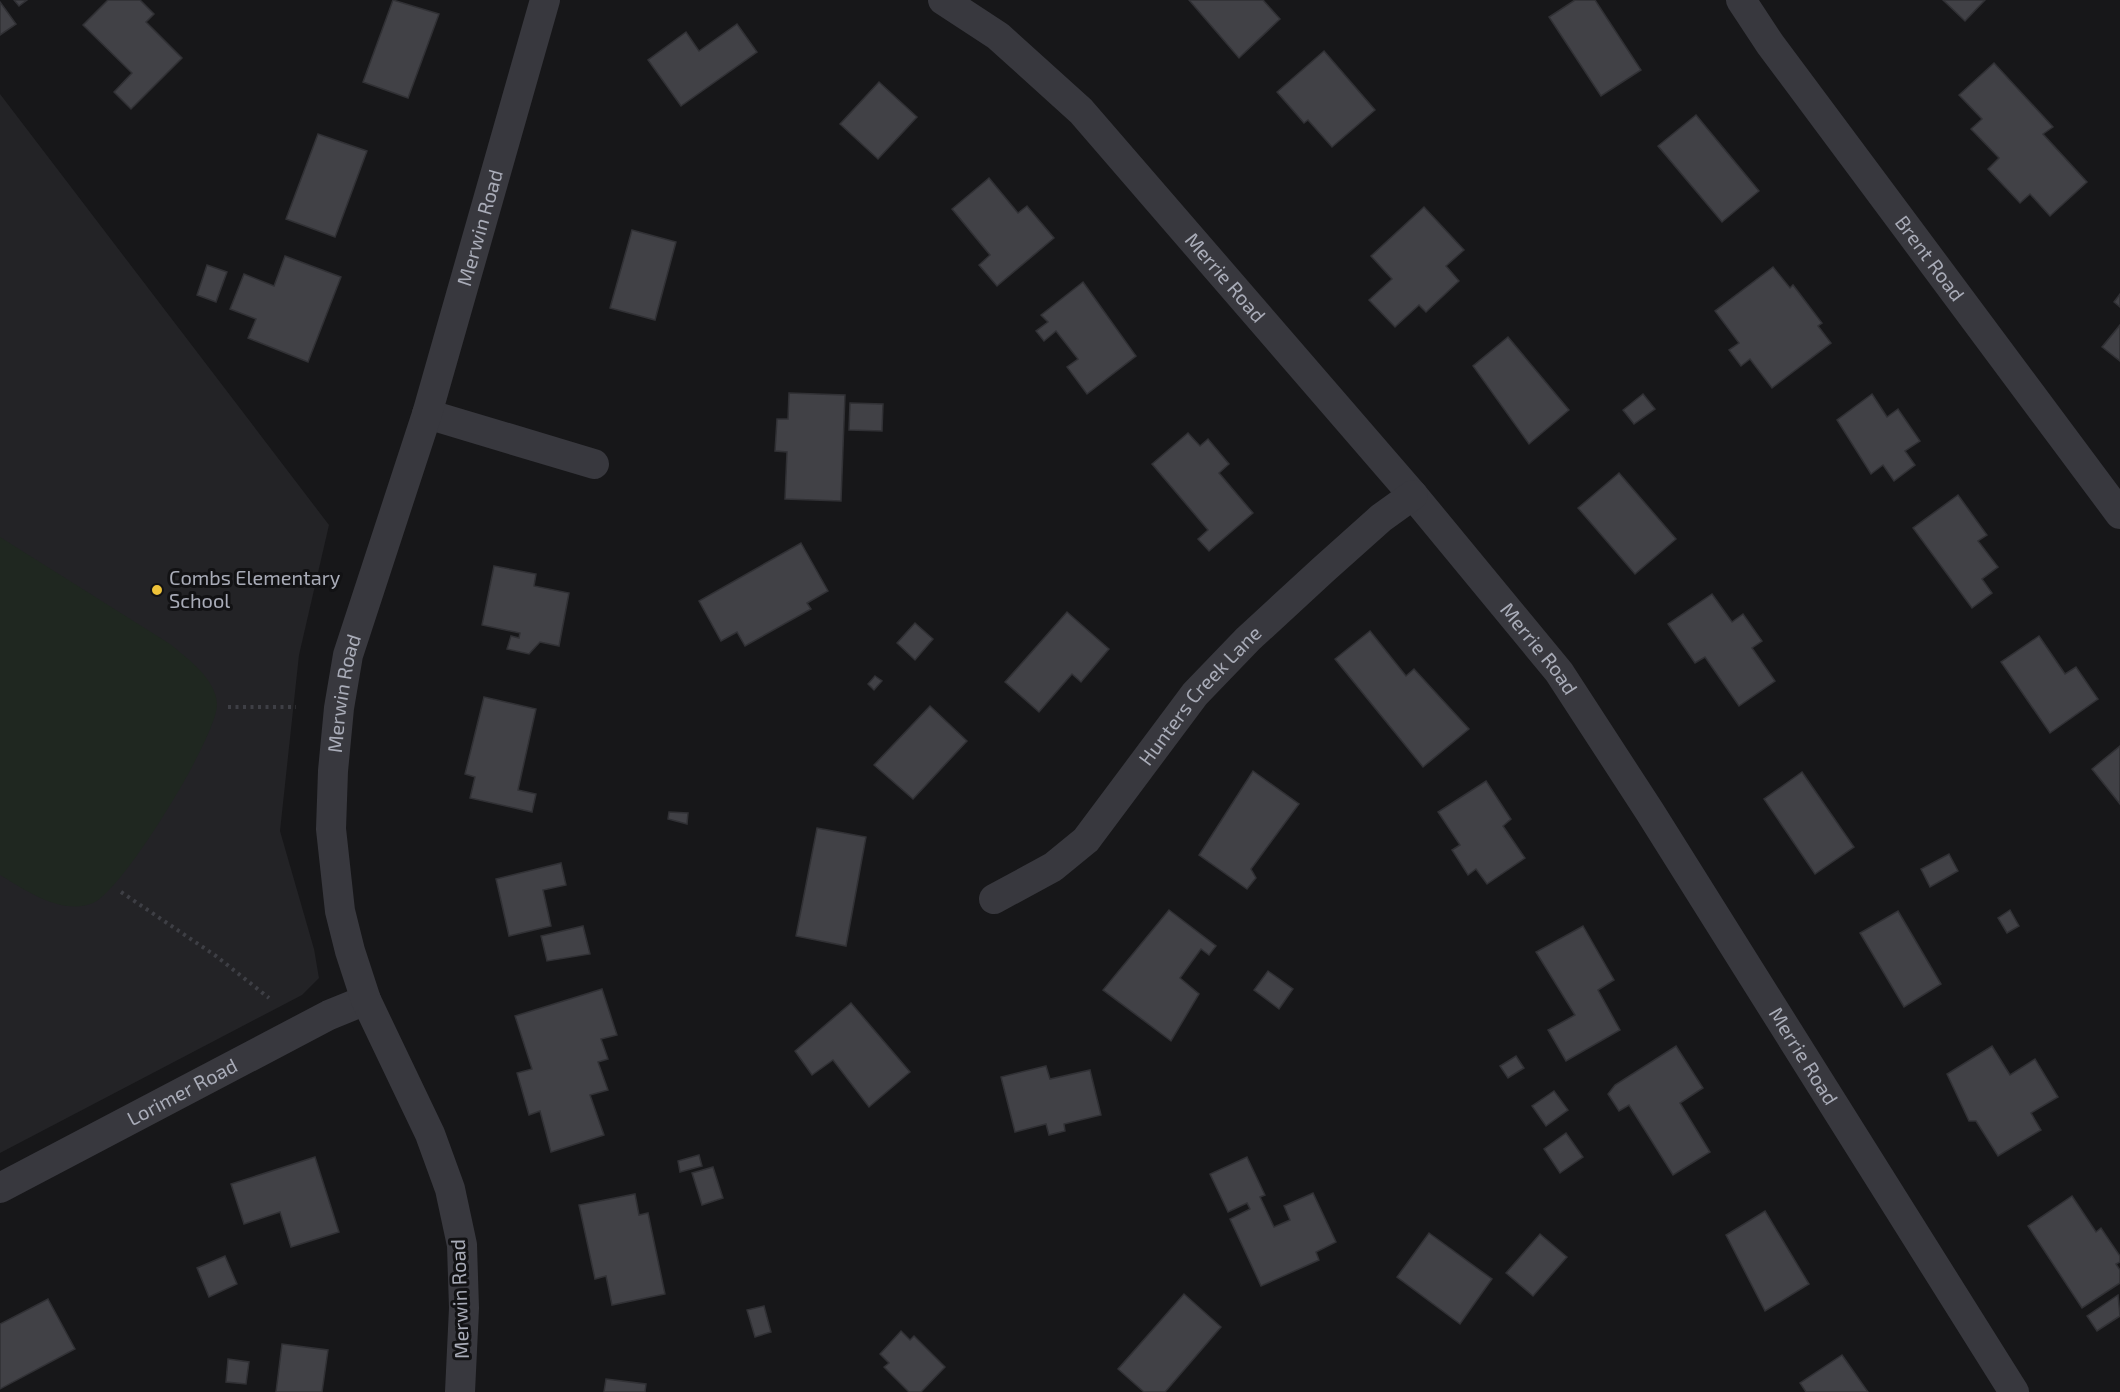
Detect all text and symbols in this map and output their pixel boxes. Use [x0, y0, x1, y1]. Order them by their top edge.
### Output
street label: Merwin Road [451, 167, 507, 289]
street label: Brent Road [1891, 210, 1970, 305]
street label: Merrie Road [1181, 227, 1271, 327]
place label: Combs Elementary School [169, 565, 341, 612]
marker: Combs Elementary School [150, 583, 164, 597]
street label: Merrie Road [1496, 597, 1583, 699]
street label: Hunters Creek Lane [1133, 620, 1266, 770]
street label: Merwin Road [322, 631, 365, 754]
street label: Merrie Road [1765, 1002, 1844, 1109]
street label: Lorimer Road [123, 1052, 241, 1130]
street label: Merwin Road [445, 1239, 473, 1359]

